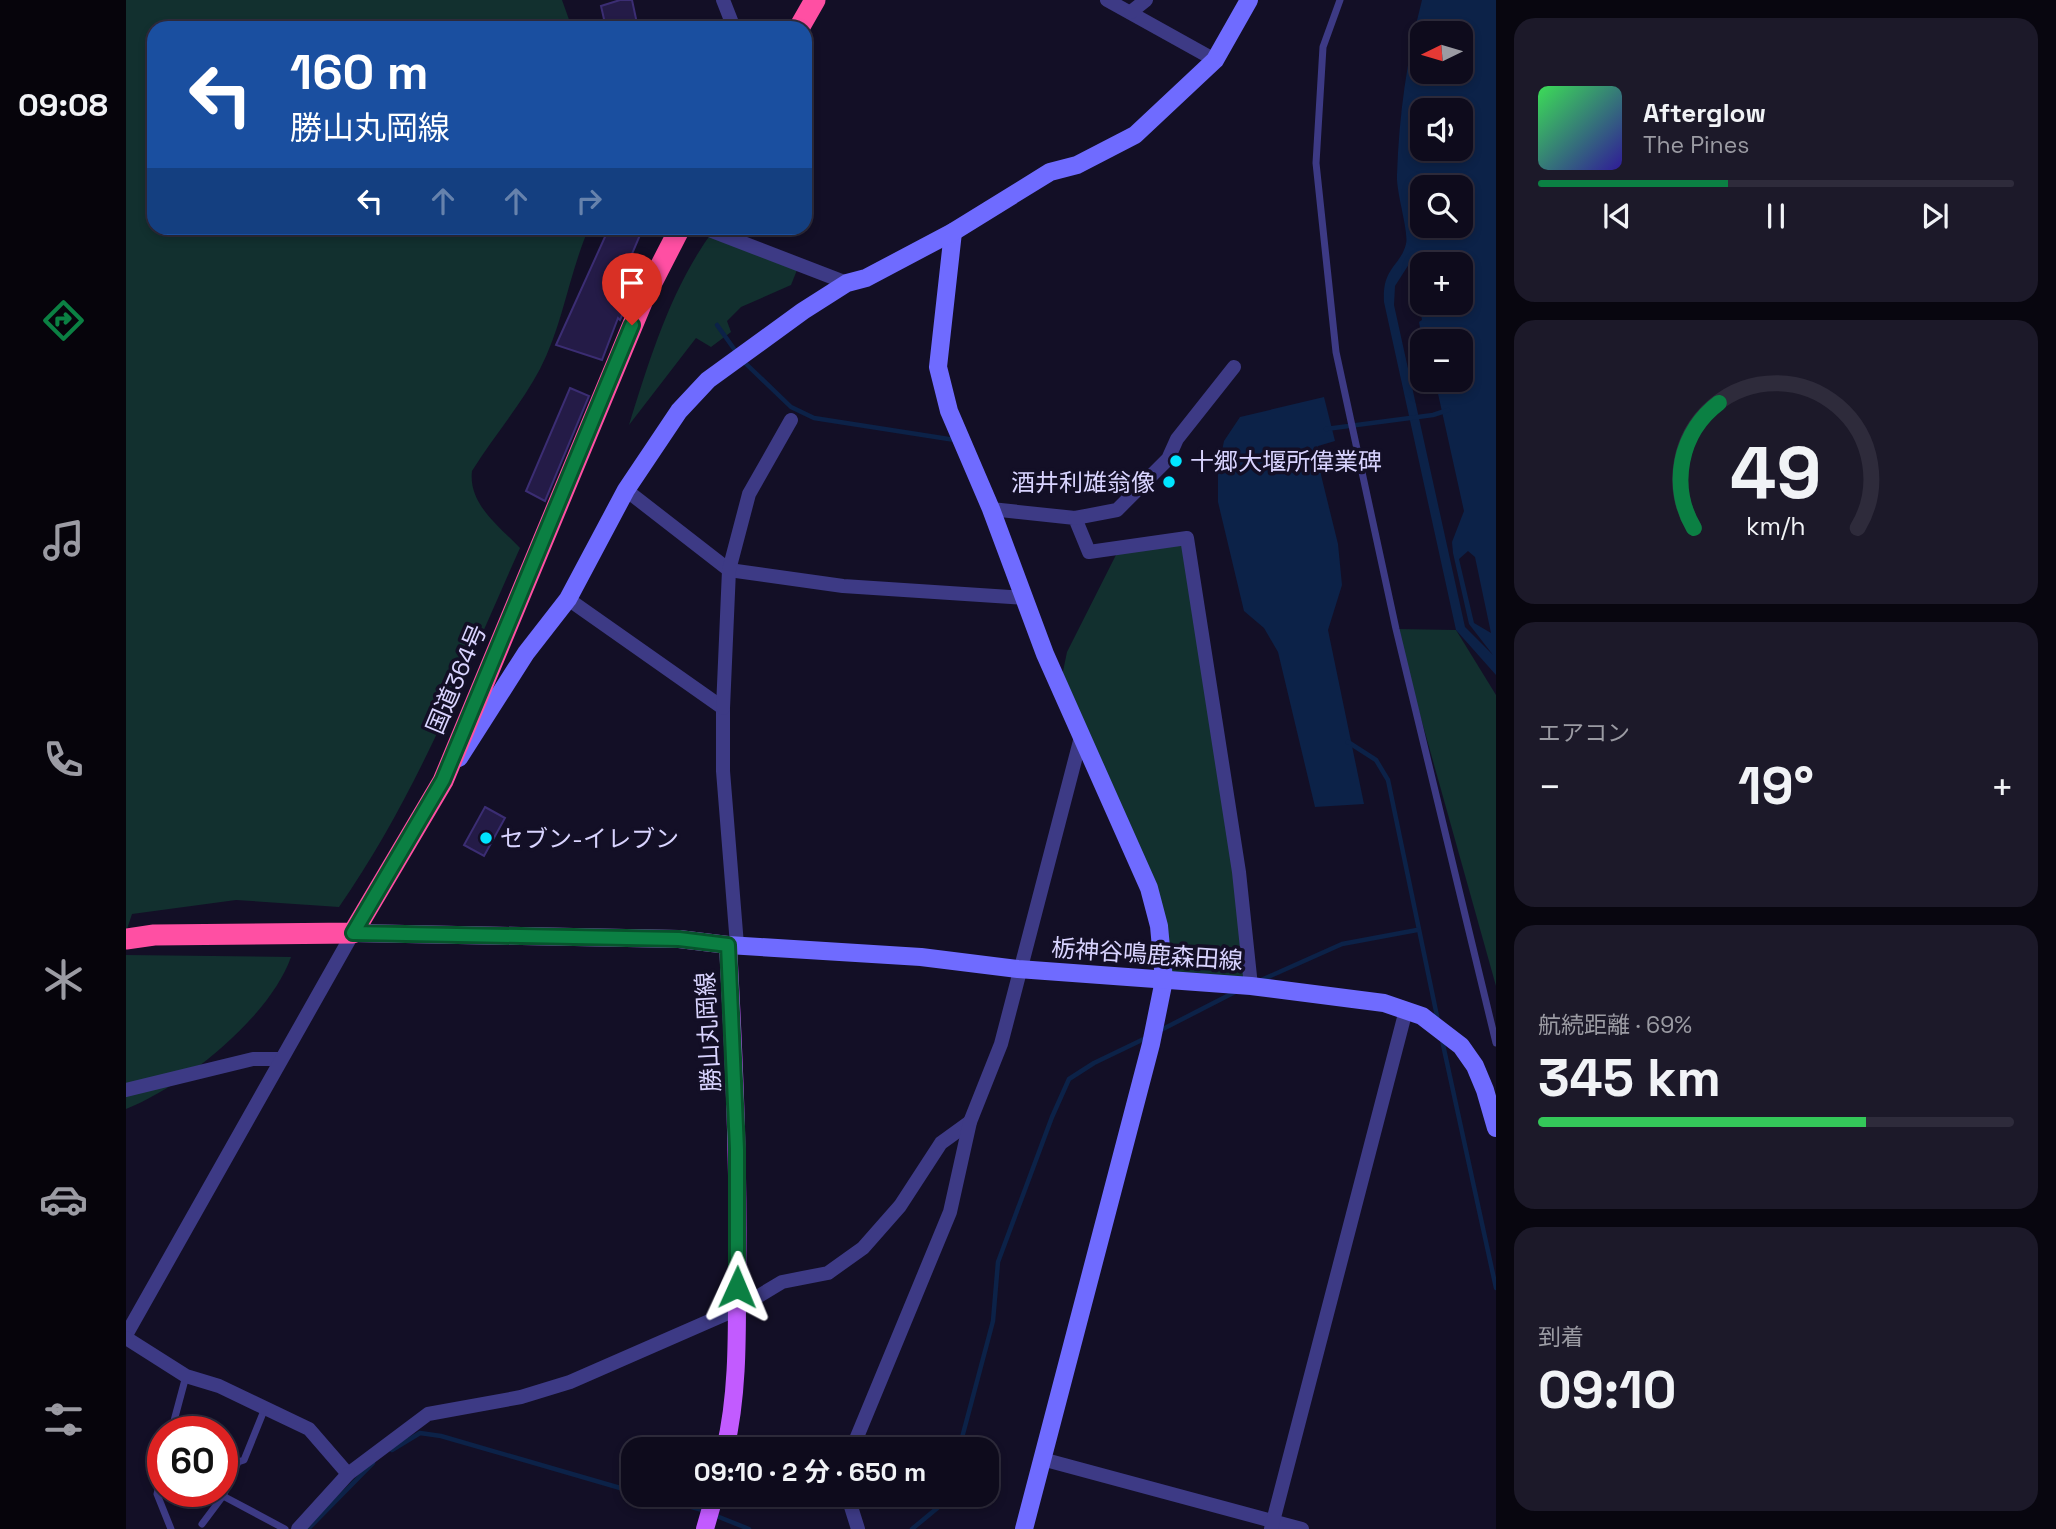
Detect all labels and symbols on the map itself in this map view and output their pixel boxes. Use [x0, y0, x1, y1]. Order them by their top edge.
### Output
north arrow [1410, 21, 1474, 84]
pin [602, 253, 662, 325]
place label: 十郷大堰所偉業碑 [1190, 446, 1382, 477]
marker: 十郷大堰所偉業碑 [1168, 453, 1184, 469]
place label: 酒井利雄翁像 [1011, 467, 1155, 498]
marker: 酒井利雄翁像 [1161, 474, 1177, 490]
street label: 国道364号 [419, 619, 493, 739]
place label: セブン-イレブン [500, 823, 679, 854]
marker: セブン-イレブン [478, 830, 494, 846]
street label: 栃神谷鳴鹿森田線 [1050, 932, 1244, 976]
street label: 勝山丸岡線 [689, 971, 727, 1093]
position arrow [700, 1250, 774, 1324]
speed limit sign: 60 [147, 1416, 238, 1507]

